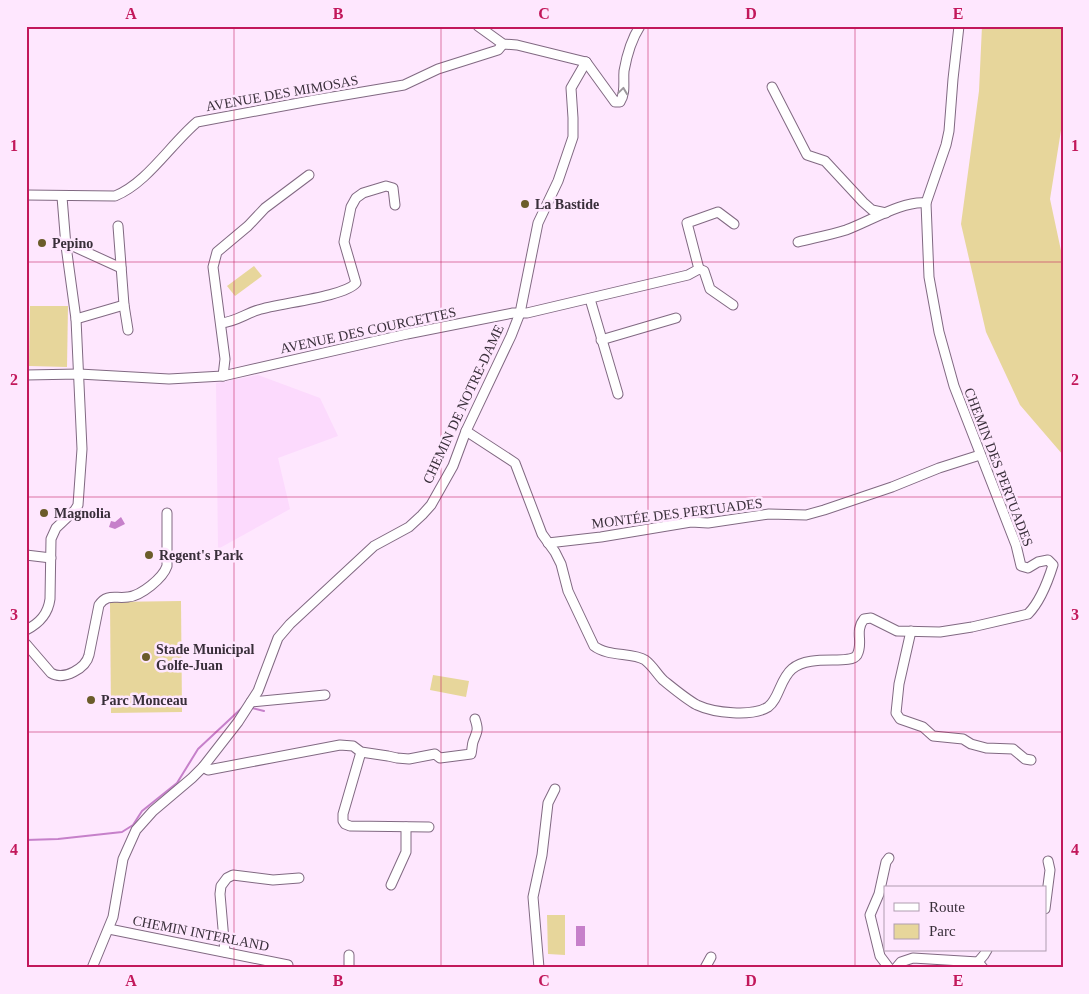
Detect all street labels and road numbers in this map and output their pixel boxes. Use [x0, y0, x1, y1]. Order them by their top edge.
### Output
street label: AVENUE DES MIMOSAS [205, 73, 359, 114]
street label: AVENUE DES COURCETTES [279, 305, 457, 356]
street label: CHEMIN DE NOTRE-DAME [420, 322, 507, 486]
street label: CHEMIN DES PERTUADES [961, 386, 1036, 549]
street label: MONTÉE DES PERTUADES [591, 495, 763, 531]
street label: CHEMIN INTERLAND [131, 913, 270, 954]

